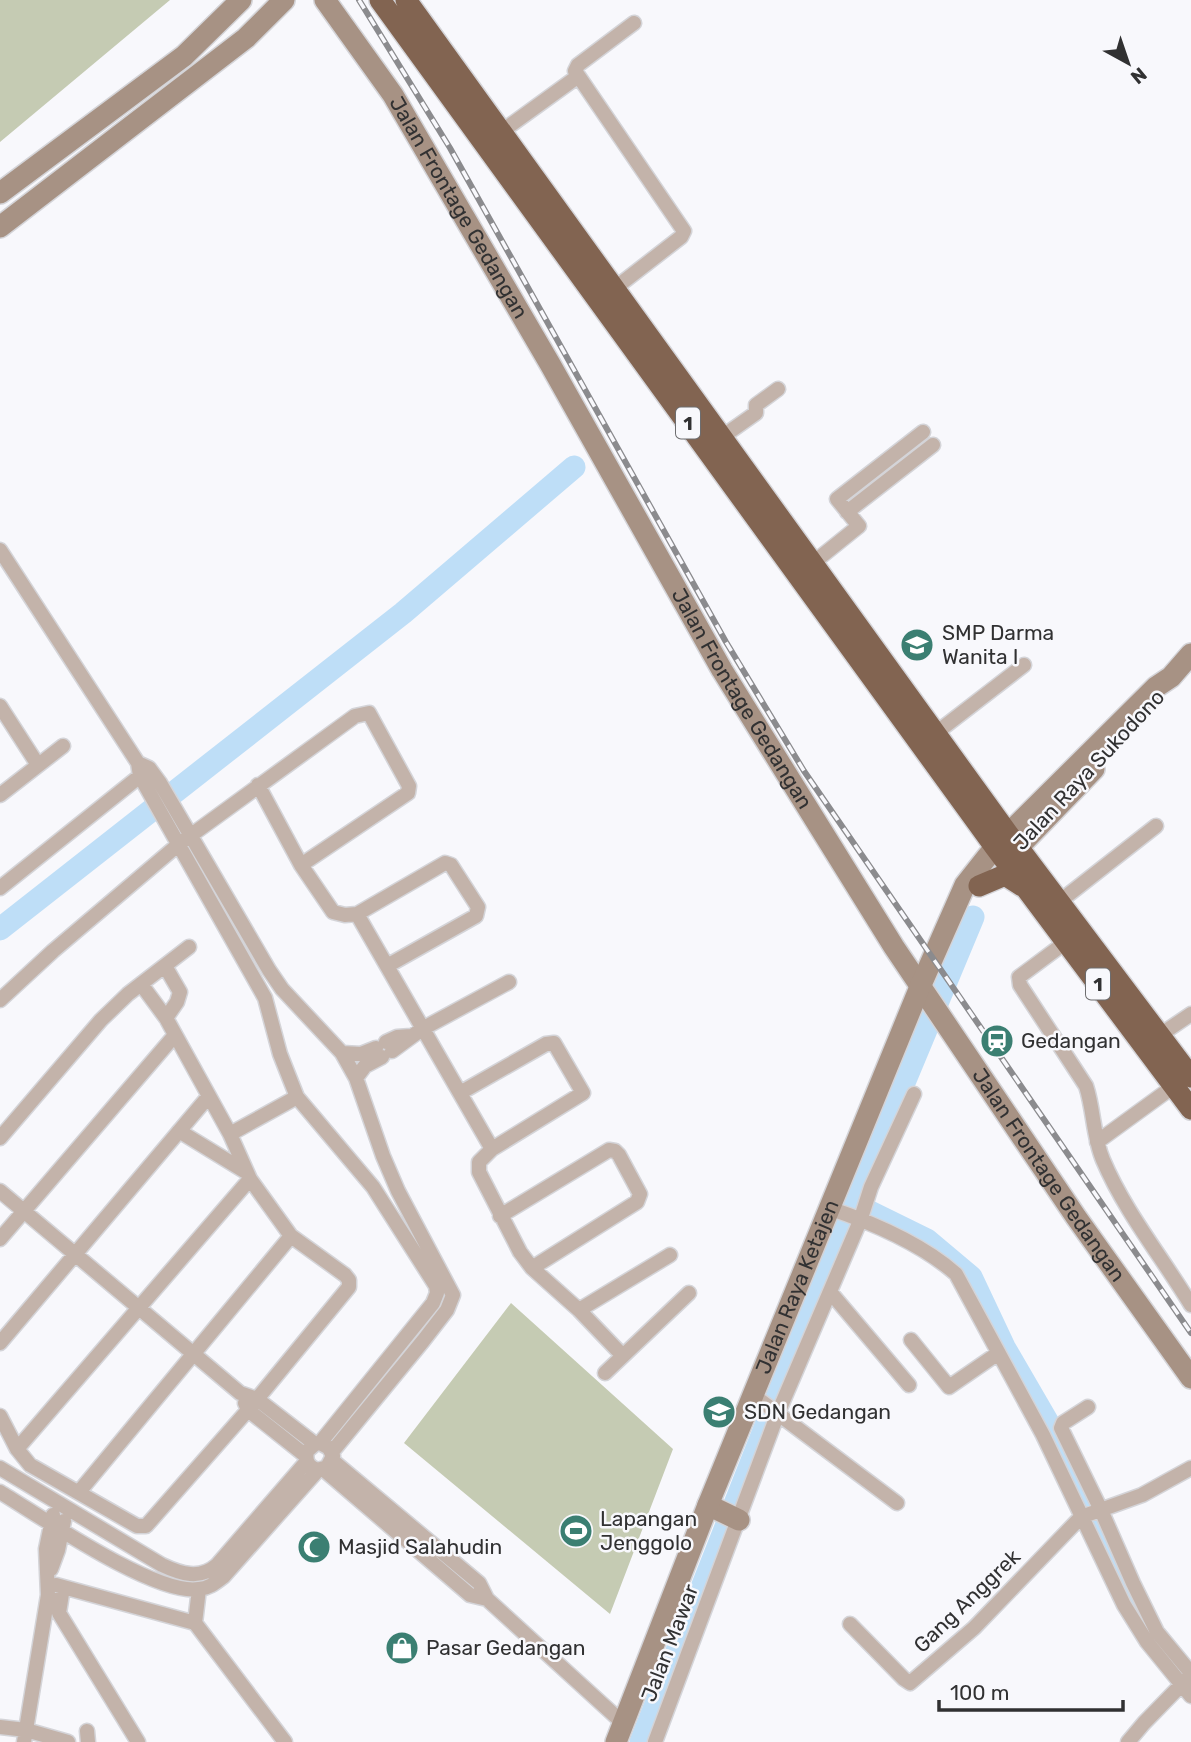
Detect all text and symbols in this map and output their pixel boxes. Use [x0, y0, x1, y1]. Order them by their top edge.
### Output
north arrow [1093, 28, 1163, 98]
text: N [1126, 62, 1151, 89]
street label: Jalan Frontage Gedangan [385, 92, 534, 323]
road number: 1 [676, 408, 700, 438]
street label: Jalan Frontage Gedangan [667, 584, 818, 813]
place label: SMP Darma Wanita I [942, 620, 1054, 669]
school or university icon: SMP Darma Wanita I [898, 626, 936, 664]
street label: Jalan Raya Sukodono [1008, 684, 1169, 855]
road number: 1 [1086, 968, 1110, 1000]
station icon: Gedangan [978, 1022, 1016, 1060]
place label: Gedangan [1021, 1028, 1121, 1053]
street label: Jalan Frontage Gedangan [967, 1063, 1131, 1286]
street label: Jalan Raya Ketajen [750, 1196, 844, 1377]
school or university icon: SDN Gedangan [700, 1393, 738, 1431]
place label: SDN Gedangan [744, 1399, 891, 1424]
place label: Lapangan Jenggolo [600, 1506, 697, 1555]
sports icon: Lapangan Jenggolo [557, 1512, 595, 1550]
mosque icon: Masjid Salahudin [295, 1528, 333, 1566]
place label: Masjid Salahudin [338, 1534, 502, 1559]
street label: Gang Anggrek [908, 1544, 1025, 1658]
street label: Jalan Mawar [636, 1581, 703, 1705]
shop icon: Pasar Gedangan [383, 1629, 421, 1667]
place label: Pasar Gedangan [426, 1635, 586, 1660]
scale bar [939, 1668, 1123, 1712]
text: 100 m [950, 1680, 1009, 1705]

